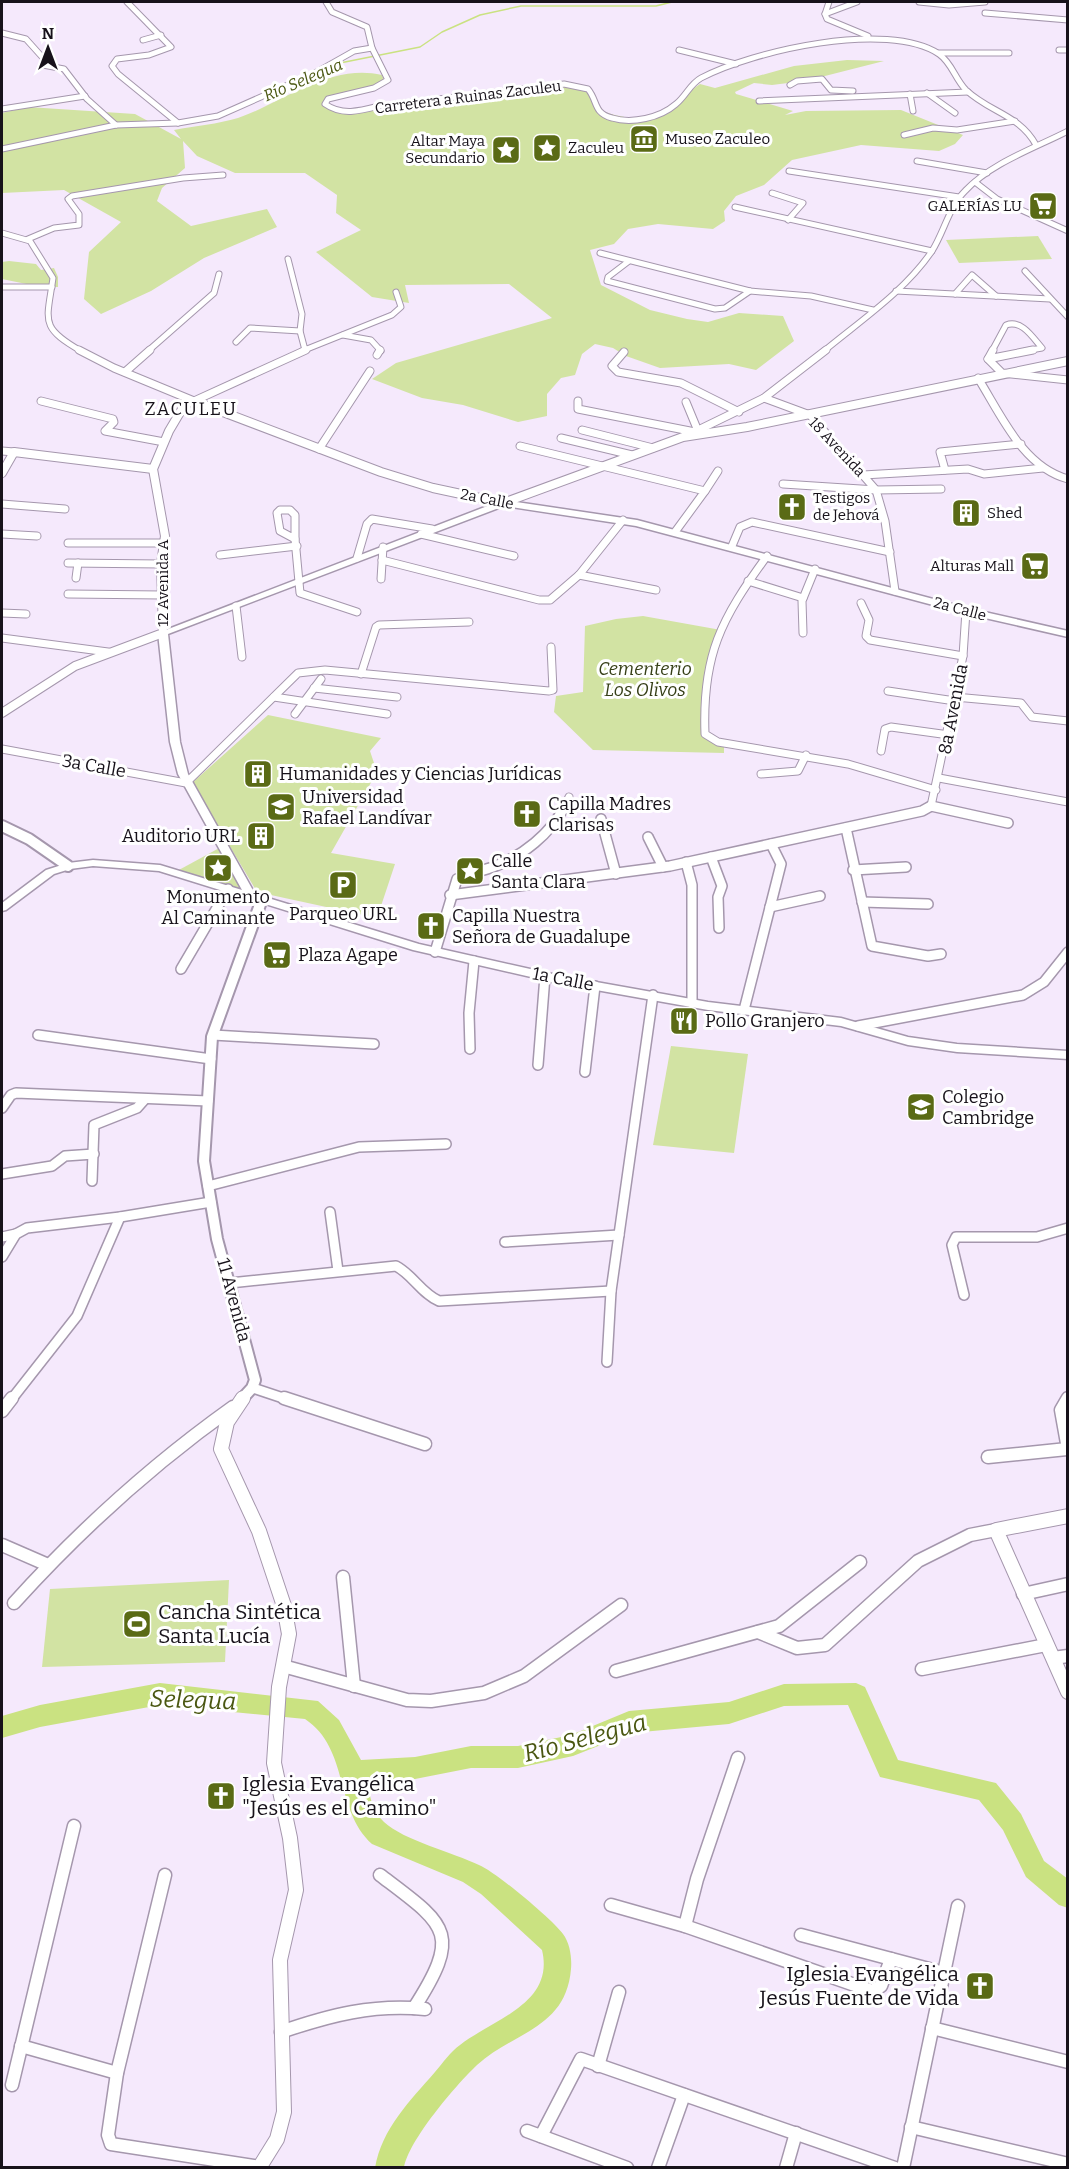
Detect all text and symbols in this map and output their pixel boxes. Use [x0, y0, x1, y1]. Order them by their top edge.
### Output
north arrow [18, 18, 78, 78]
text: N [42, 24, 54, 43]
water label: Río Selegua [261, 55, 345, 105]
street label: Carretera a Ruinas Zaculeu [374, 77, 562, 117]
museum icon: Museo Zaculeo [628, 123, 660, 155]
place label: Museo Zaculeo [665, 130, 770, 148]
place label: Altar Maya Secundario [405, 132, 485, 167]
place icon: Zaculeu [531, 132, 563, 164]
place icon: Altar Maya Secundario [490, 134, 522, 166]
place label: Zaculeu [568, 139, 624, 157]
supermarket icon: GALERÍAS LU [1027, 190, 1059, 222]
place label: GALERÍAS LU [927, 197, 1022, 215]
district label: ZACULEU [144, 398, 238, 420]
street label: 18 Avenida [805, 414, 869, 480]
street label: 2a Calle [459, 485, 515, 513]
place label: Testigos de Jehová [813, 489, 880, 524]
church icon: Testigos de Jehová [776, 491, 808, 523]
building icon: Shed [950, 497, 982, 529]
place label: Shed [987, 504, 1023, 522]
street label: 12 Avenida A [154, 539, 172, 627]
supermarket icon: Alturas Mall [1019, 550, 1051, 582]
place label: Alturas Mall [930, 557, 1014, 575]
street label: 2a Calle [932, 593, 988, 625]
park label: Cementerio Los Olivos [598, 658, 692, 701]
street label: 8a Avenida [933, 662, 973, 756]
street label: 3a Calle [60, 750, 128, 782]
building icon: Humanidades y Ciencias Jurídicas [242, 758, 274, 790]
place label: Humanidades y Ciencias Jurídicas [279, 763, 562, 785]
place label: Universidad Rafael Landívar [302, 786, 432, 829]
school or university icon: Universidad Rafael Landívar [265, 791, 297, 823]
place label: Capilla Madres Clarisas [548, 793, 671, 836]
church icon: Capilla Madres Clarisas [511, 798, 543, 830]
building icon: Auditorio URL [245, 820, 277, 852]
place label: Auditorio URL [122, 825, 240, 847]
place label: Calle Santa Clara [491, 850, 586, 893]
place icon: Monumento Al Caminante [202, 852, 234, 884]
place icon: Calle Santa Clara [454, 855, 486, 887]
parking icon: Parqueo URL [327, 869, 359, 901]
place label: Monumento Al Caminante [161, 886, 275, 929]
place label: Parqueo URL [289, 903, 397, 925]
place label: Capilla Nuestra Señora de Guadalupe [452, 905, 630, 948]
church icon: Capilla Nuestra Señora de Guadalupe [415, 910, 447, 942]
supermarket icon: Plaza Agape [261, 939, 293, 971]
place label: Plaza Agape [298, 944, 398, 966]
street label: 1a Calle [530, 962, 596, 996]
restaurant icon: Pollo Granjero [668, 1005, 700, 1037]
place label: Pollo Granjero [705, 1010, 825, 1032]
place label: Colegio Cambridge [942, 1086, 1034, 1129]
school or university icon: Colegio Cambridge [905, 1091, 937, 1123]
street label: 11 Avenida [212, 1256, 256, 1345]
place label: Cancha Sintética Santa Lucía [158, 1599, 322, 1649]
sports icon: Cancha Sintética Santa Lucía [121, 1608, 153, 1640]
water label: Selegua [149, 1684, 237, 1716]
water label: Río Selegua [520, 1708, 650, 1768]
place label: Iglesia Evangélica "Jesús es el Camino" [242, 1771, 436, 1821]
church icon: Iglesia Evangélica "Jesús es el Camino" [205, 1780, 237, 1812]
place label: Iglesia Evangélica Jesús Fuente de Vida [759, 1961, 960, 2011]
church icon: Iglesia Evangélica Jesús Fuente de Vida [964, 1970, 996, 2002]

